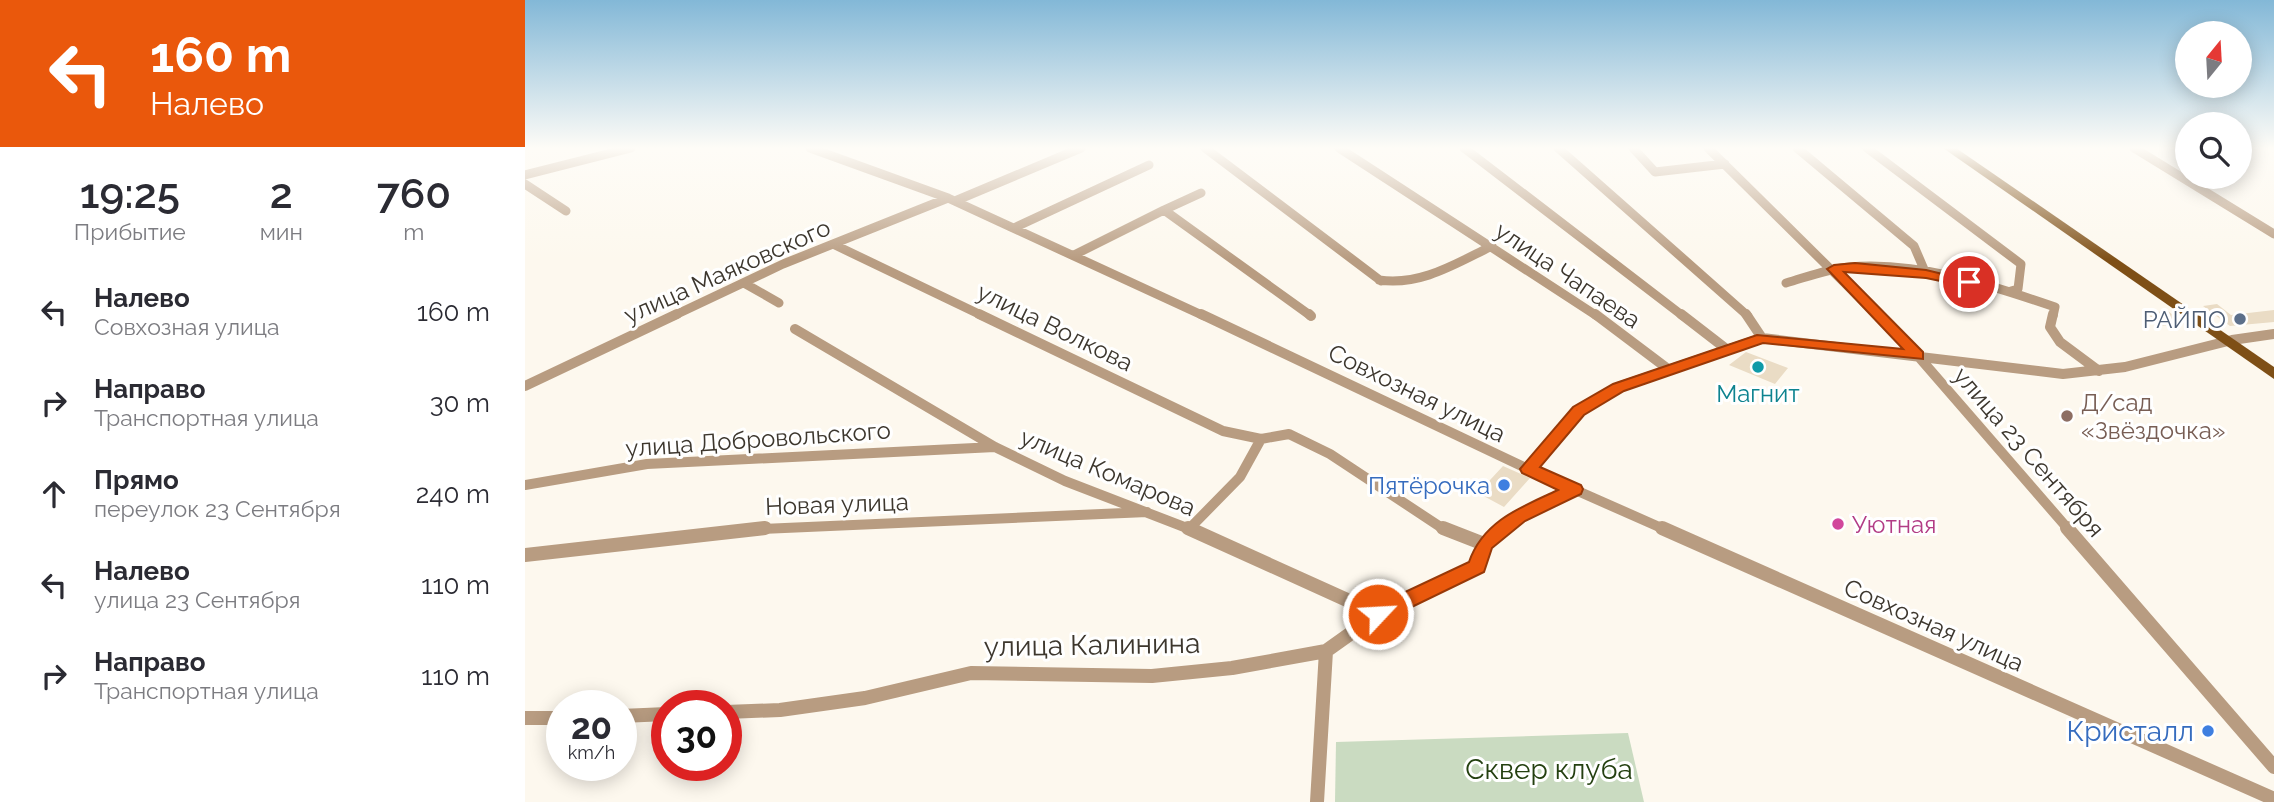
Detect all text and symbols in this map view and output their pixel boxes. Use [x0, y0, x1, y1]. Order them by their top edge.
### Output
north arrow [2175, 21, 2252, 98]
map controls [2175, 21, 2252, 189]
text: 160 m [150, 26, 291, 83]
icon: left [35, 28, 126, 119]
text: Налево [150, 85, 264, 122]
button: search [2175, 112, 2252, 189]
text: 19:25 [80, 169, 180, 218]
text: 2 [270, 169, 293, 218]
text: 760 [377, 169, 451, 218]
street label: улица Маяковского [619, 212, 835, 330]
street label: улица Чапаева [1490, 216, 1646, 334]
text: Прибытие [74, 218, 186, 245]
text: мин [260, 218, 303, 245]
text: m [403, 218, 425, 245]
pin [1939, 252, 1999, 312]
icon: arrive [1950, 263, 1988, 301]
street label: улица Волкова [972, 277, 1138, 377]
text: Налево [94, 283, 190, 313]
icon: left [35, 293, 73, 331]
text: 160 m [417, 297, 490, 327]
place label: РАЙПО [2143, 305, 2226, 334]
marker: РАЙПО [2232, 311, 2248, 327]
text: Совхозная улица [94, 313, 280, 340]
street label: Совхозная улица [1324, 338, 1510, 448]
marker: Магнит [1750, 359, 1766, 375]
street label: улица 23 Сентября [1947, 361, 2111, 543]
text: Направо [94, 374, 205, 404]
place label: Магнит [1716, 379, 1800, 408]
icon: right [35, 384, 73, 422]
text: 30 m [430, 388, 490, 418]
place label: Д/сад «Звёздочка» [2081, 388, 2226, 445]
text: Транспортная улица [94, 404, 319, 431]
marker: Д/сад «Звёздочка» [2059, 408, 2075, 424]
street label: улица Добровольского [624, 415, 892, 463]
street label: улица Комарова [1016, 422, 1200, 522]
text: Прямо [94, 465, 179, 495]
place label: Пятёрочка [1368, 471, 1490, 500]
icon: ahead [35, 475, 73, 513]
marker: Пятёрочка [1496, 477, 1512, 493]
text: 240 m [416, 479, 490, 509]
street label: Новая улица [765, 487, 909, 521]
text: переулок 23 Сентября [94, 495, 341, 522]
place label: Уютная [1852, 510, 1936, 539]
marker: Уютная [1830, 516, 1846, 532]
text: Налево [94, 556, 190, 586]
icon: left [35, 566, 73, 604]
text: 110 m [421, 570, 490, 600]
street label: Совхозная улица [1840, 572, 2028, 678]
position arrow [1341, 577, 1415, 651]
text: улица 23 Сентября [94, 586, 301, 613]
street label: улица Калинина [983, 627, 1201, 663]
text: Направо [94, 647, 205, 677]
icon: right [35, 657, 73, 695]
text: 110 m [421, 661, 490, 691]
text: Транспортная улица [94, 677, 319, 704]
speed limit sign: 30 [651, 690, 742, 781]
text: 20 [571, 706, 612, 747]
place label: Кристалл [2067, 715, 2194, 748]
marker: Кристалл [2200, 723, 2216, 739]
text: km/h [568, 742, 615, 763]
park label: Сквер клуба [1465, 753, 1633, 786]

